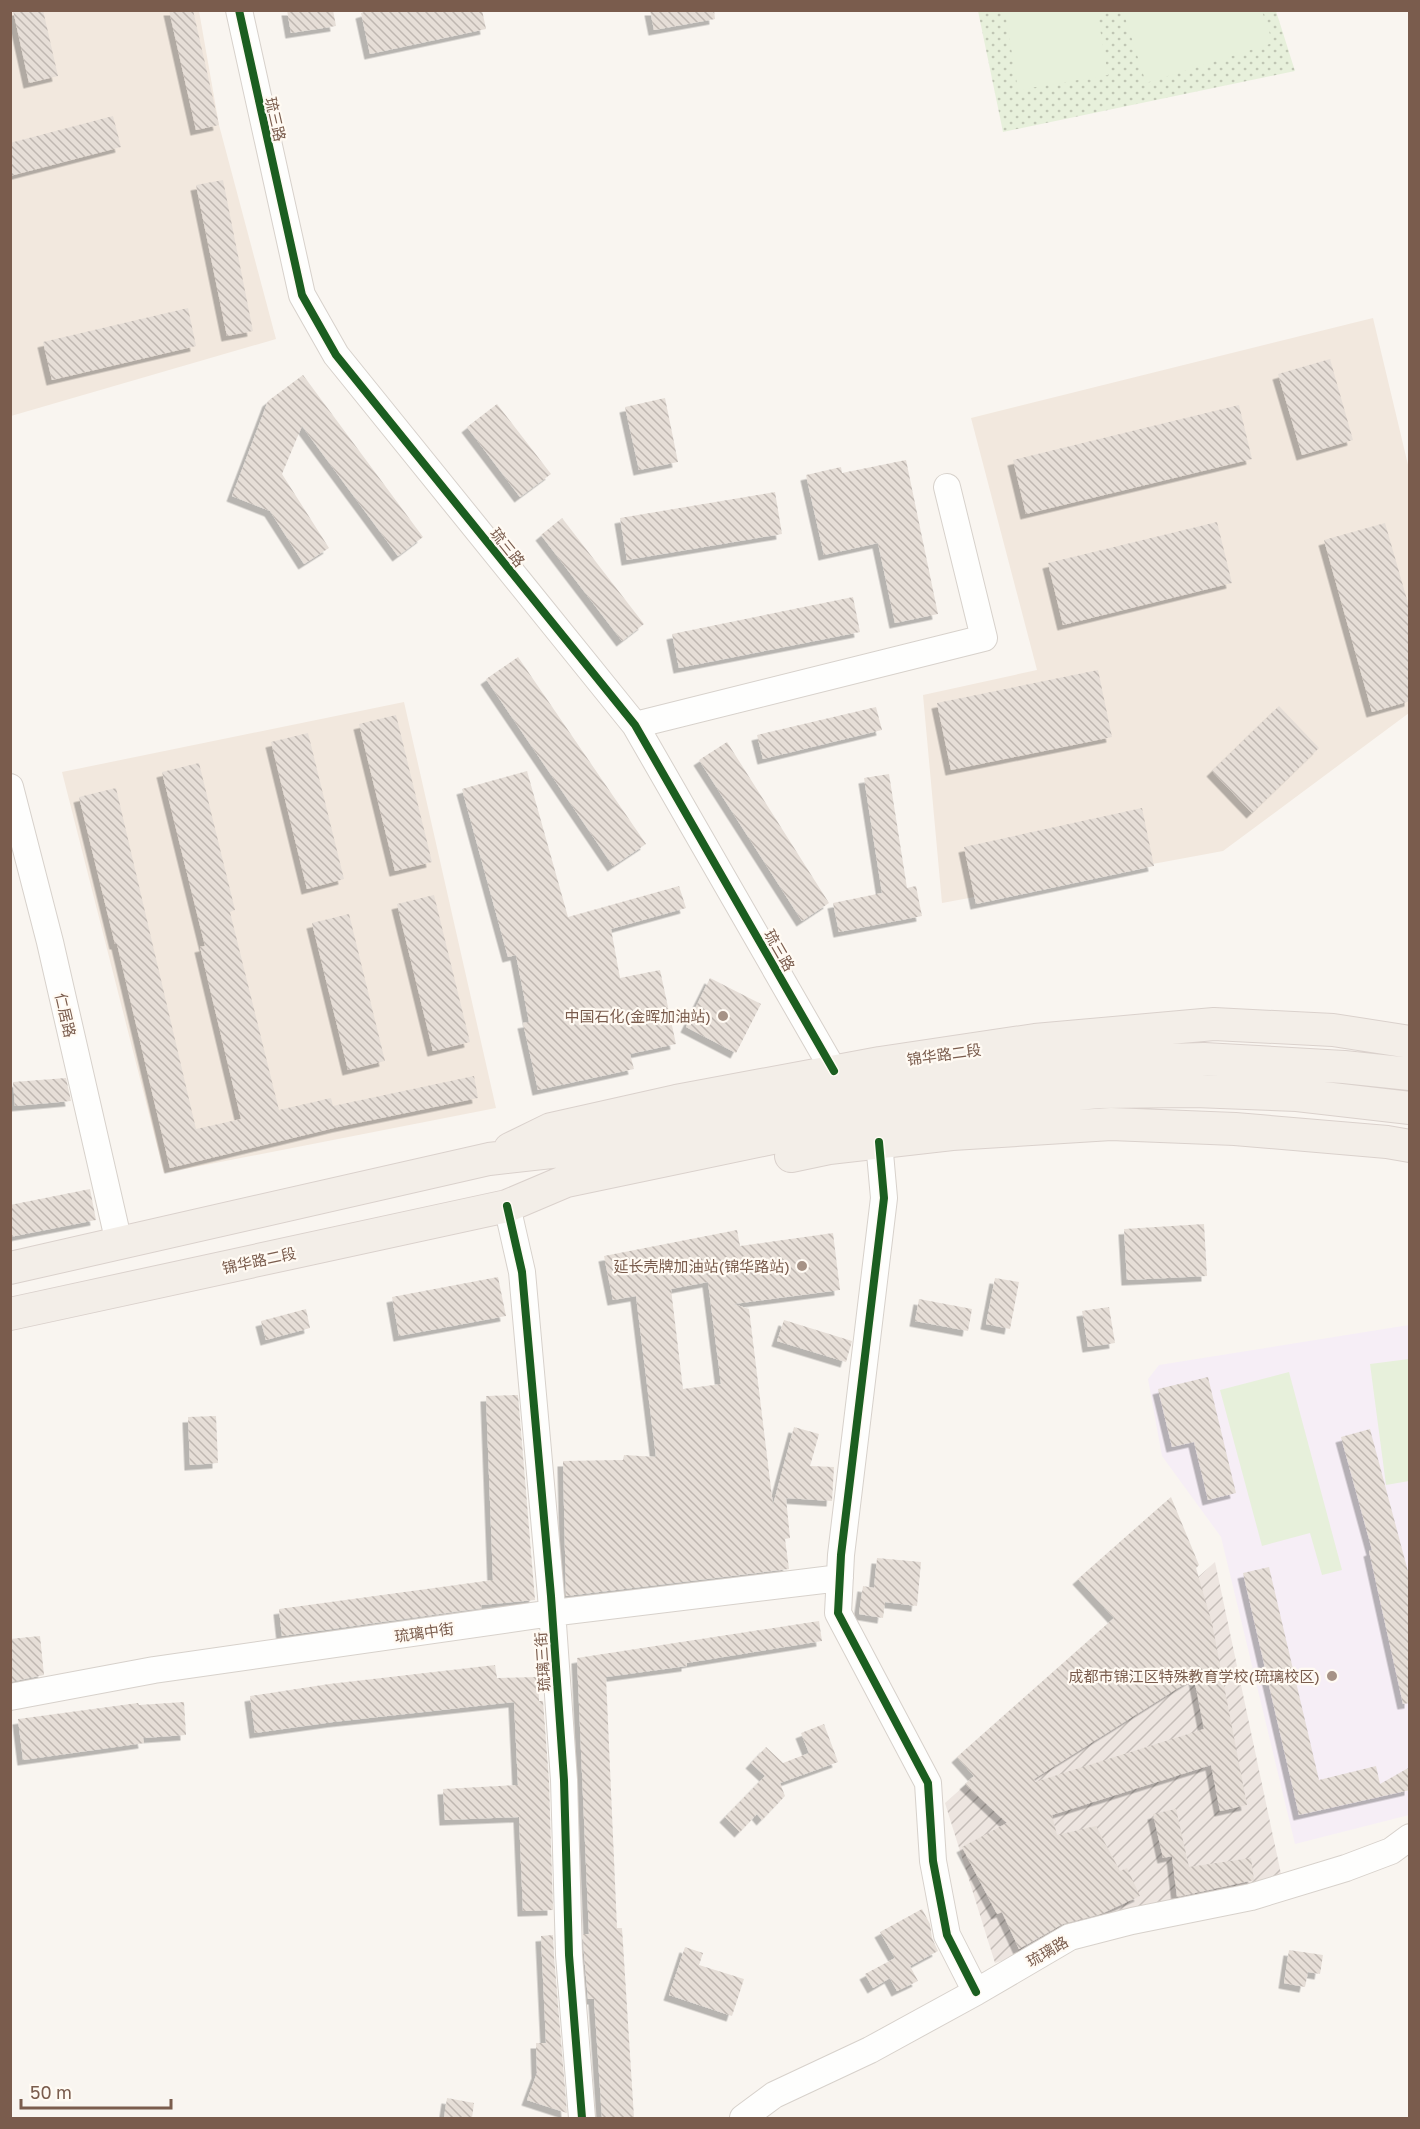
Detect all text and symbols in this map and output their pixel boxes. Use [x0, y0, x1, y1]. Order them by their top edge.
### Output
street label: 琉三路 [262, 95, 290, 143]
street label: 琉三路 [487, 524, 529, 570]
street label: 琉三路 [761, 926, 799, 974]
street label: 仁居路 [52, 991, 80, 1039]
place label: 中国石化(金晖加油站) [565, 1007, 711, 1025]
marker: 中国石化(金晖加油站) [716, 1009, 730, 1023]
street label: 锦华路二段 [906, 1040, 982, 1068]
street label: 锦华路二段 [220, 1243, 298, 1277]
place label: 延长壳牌加油站(锦华路站) [614, 1257, 790, 1275]
marker: 延长壳牌加油站(锦华路站) [795, 1259, 809, 1273]
street label: 琉璃中街 [393, 1619, 455, 1645]
street label: 琉璃三街 [531, 1631, 553, 1693]
place label: 成都市锦江区特殊教育学校(琉璃校区) [1069, 1667, 1320, 1685]
marker: 成都市锦江区特殊教育学校(琉璃校区) [1325, 1669, 1339, 1683]
street label: 琉璃路 [1023, 1932, 1071, 1970]
scale bar [21, 2072, 171, 2110]
text: 50 m [30, 2081, 72, 2103]

